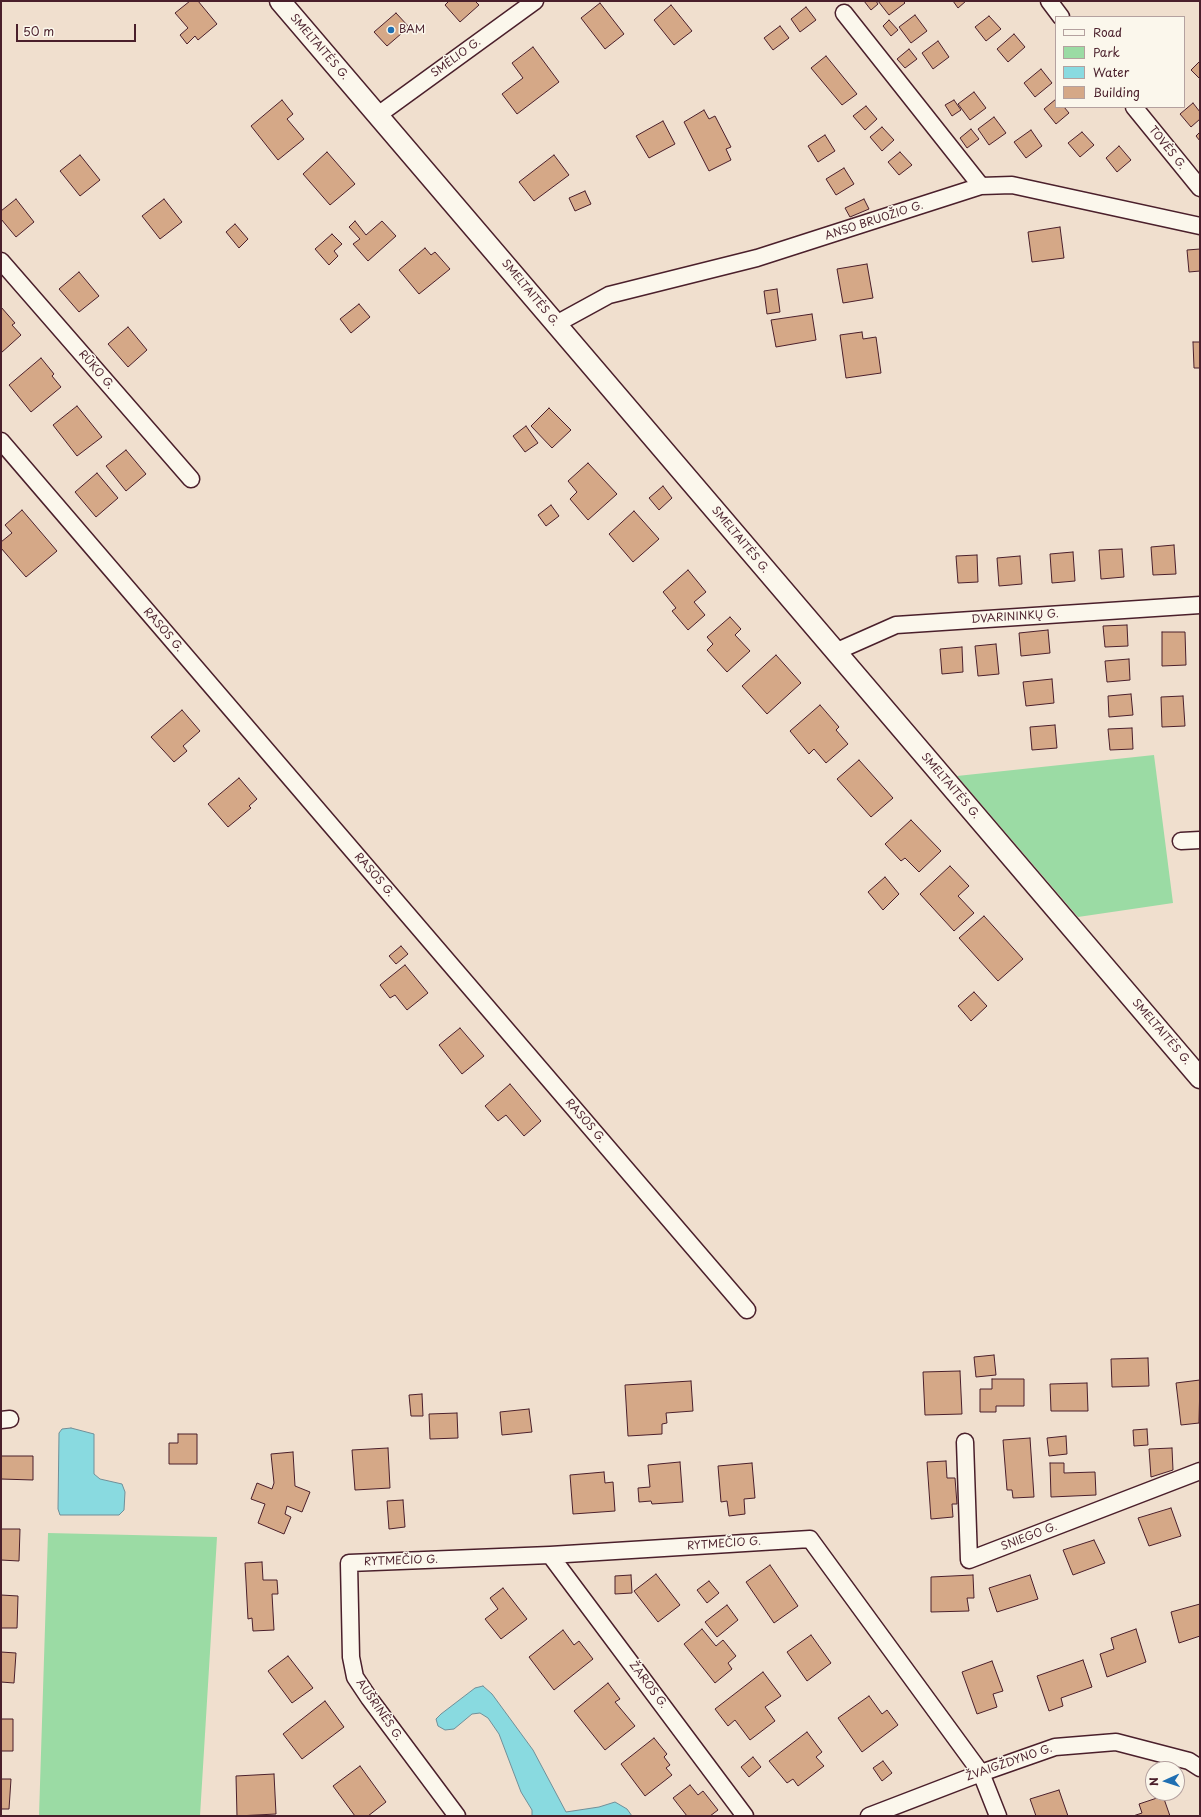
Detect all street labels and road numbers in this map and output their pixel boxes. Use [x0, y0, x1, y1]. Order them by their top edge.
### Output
street label: SMELTAITĖS G. [287, 12, 351, 82]
street label: SMĖLIO G. [429, 36, 483, 80]
street label: TOVĖS G. [1146, 124, 1188, 172]
street label: ANSO BRUOŽIO G. [823, 199, 925, 243]
street label: SMELTAITĖS G. [498, 257, 562, 329]
street label: RŪKO G. [76, 348, 116, 392]
street label: SMELTAITĖS G. [708, 504, 772, 576]
street label: RASOS G. [140, 605, 186, 655]
street label: DVARININKŲ G. [971, 607, 1059, 627]
street label: SMELTAITĖS G. [918, 751, 982, 821]
street label: RASOS G. [351, 850, 397, 900]
street label: SMELTAITĖS G. [1129, 997, 1193, 1067]
street label: RASOS G. [562, 1096, 608, 1146]
street label: SNIEGO G. [999, 1520, 1059, 1554]
street label: RYTMEČIO G. [687, 1535, 761, 1553]
street label: RYTMEČIO G. [364, 1553, 438, 1569]
street label: ŽAROS G. [626, 1659, 670, 1711]
street label: AUŠRINĖS G. [353, 1677, 405, 1743]
street label: ŽVAIGŽDYNO G. [964, 1742, 1054, 1784]

